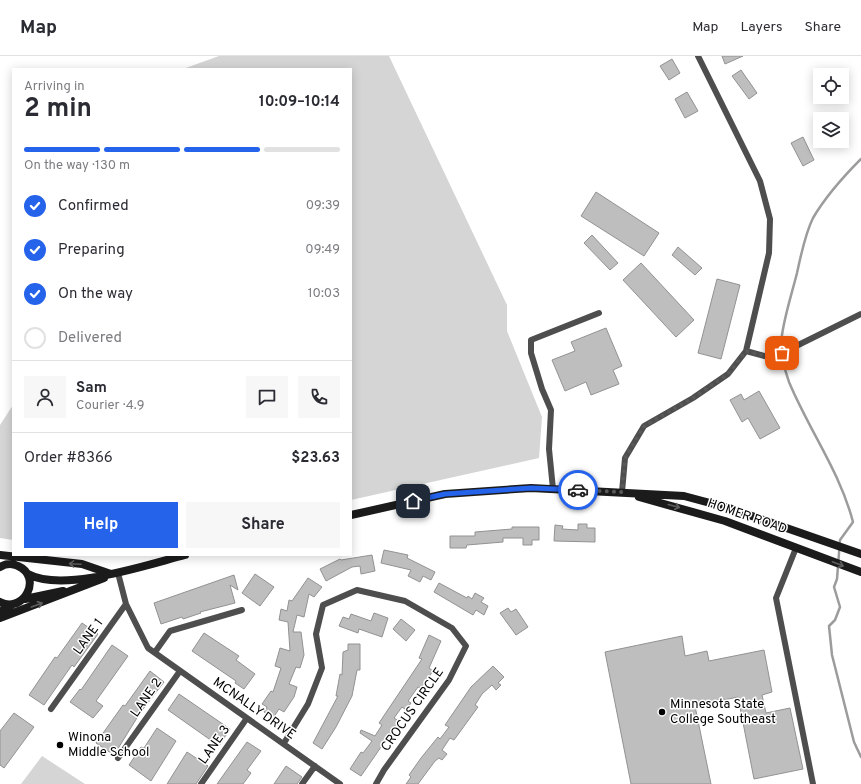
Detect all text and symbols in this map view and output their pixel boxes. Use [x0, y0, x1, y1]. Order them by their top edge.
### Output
text: Map [20, 16, 57, 40]
text: Map [692, 19, 718, 36]
text: Layers [740, 19, 782, 36]
text: Share [804, 19, 841, 36]
map controls [813, 68, 849, 148]
button: locate [813, 68, 849, 104]
text: Arriving in [24, 79, 85, 95]
text: 2 min [24, 93, 92, 126]
text: 10:09–10:14 [259, 93, 340, 112]
button: layers [813, 112, 849, 148]
text: On the way · 130 m [24, 158, 130, 174]
icon: check [24, 195, 46, 217]
text: Confirmed [58, 197, 129, 216]
text: 09:39 [306, 198, 340, 214]
icon: check [24, 239, 46, 261]
text: Preparing [58, 241, 125, 260]
text: 09:49 [305, 242, 340, 258]
icon: check [24, 283, 46, 305]
text: On the way [58, 285, 133, 304]
text: 10:03 [308, 286, 340, 302]
text: Delivered [58, 329, 122, 348]
pin [765, 336, 799, 370]
icon: bag [771, 342, 793, 364]
button: person [24, 376, 66, 418]
button: chat [246, 376, 288, 418]
button: phone [298, 376, 340, 418]
text: Sam [76, 379, 107, 398]
text: Courier · 4.9 [76, 398, 144, 414]
text: Order #8366 [24, 449, 113, 468]
text: $23.63 [291, 449, 340, 468]
courier [558, 470, 598, 510]
icon: car [567, 479, 589, 501]
pin [396, 484, 430, 518]
icon: home [402, 490, 424, 512]
street label: HOMER ROAD [705, 496, 789, 538]
button: Help [24, 502, 178, 548]
button: Share [186, 502, 340, 548]
one-way arrow [667, 503, 680, 511]
one-way arrow [69, 560, 82, 568]
one-way arrow [831, 560, 843, 568]
one-way arrow [30, 600, 42, 608]
street label: LANE 1 [71, 616, 107, 658]
street label: CROCUS CIRCLE [378, 665, 448, 755]
street label: MCNALLY DRIVE [209, 674, 299, 744]
street label: LANE 2 [128, 675, 166, 721]
place label: Minnesota State College Southeast [670, 697, 776, 728]
marker: Minnesota State College Southeast [657, 707, 667, 717]
street label: LANE 3 [196, 722, 234, 768]
place label: Winona Middle School [68, 730, 150, 761]
marker: Winona Middle School [55, 740, 65, 750]

